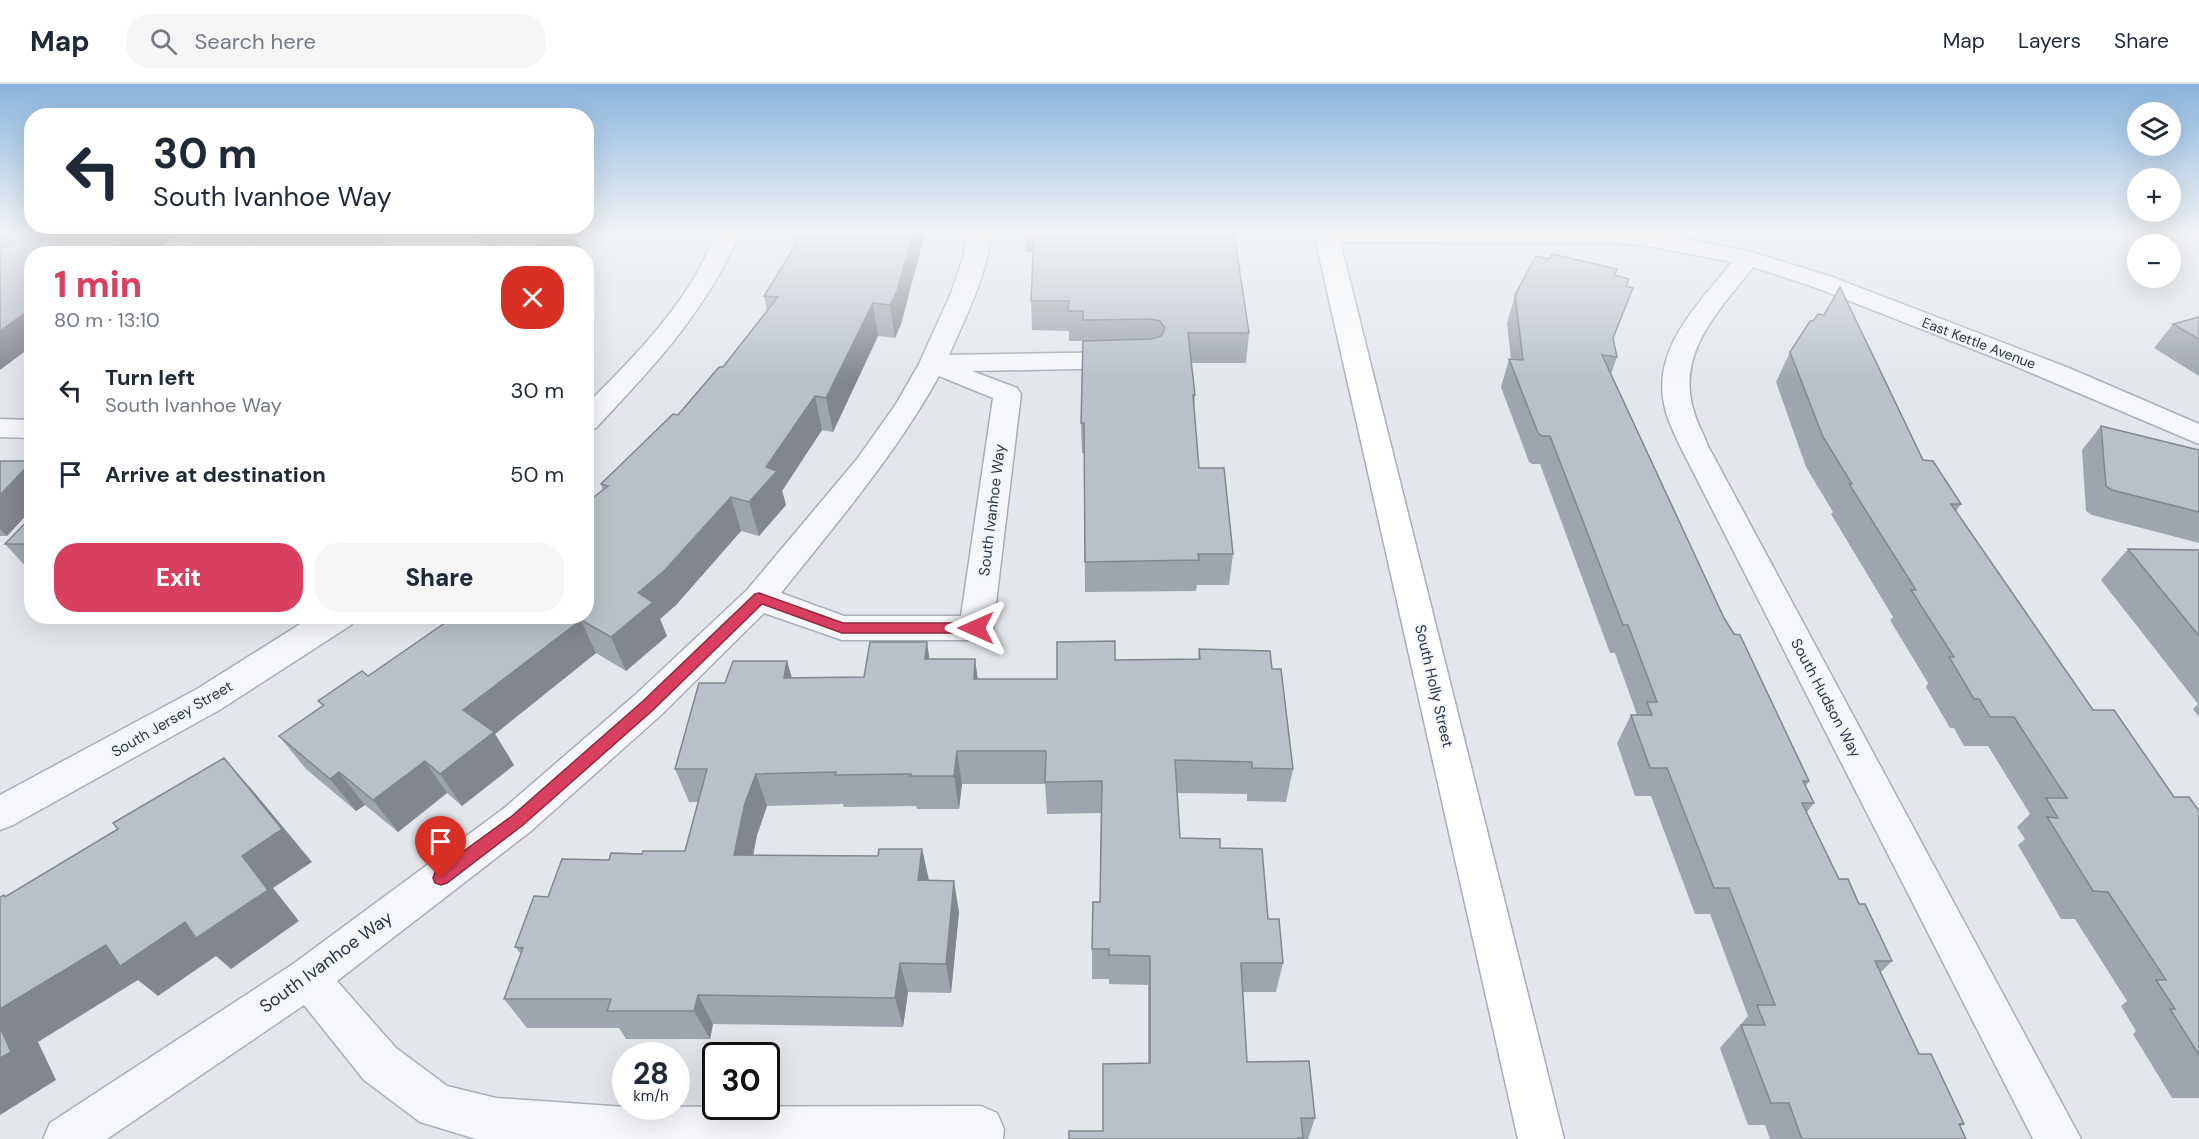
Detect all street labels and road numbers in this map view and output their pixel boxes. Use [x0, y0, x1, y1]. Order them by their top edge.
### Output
street label: East Kettle Avenue [1920, 313, 2038, 373]
street label: South Ivanhoe Way [974, 442, 1010, 577]
street label: South Holly Street [1410, 623, 1458, 749]
street label: South Hudson Way [1786, 635, 1866, 762]
street label: South Jersey Street [108, 676, 236, 762]
street label: South Ivanhoe Way [255, 906, 397, 1018]

